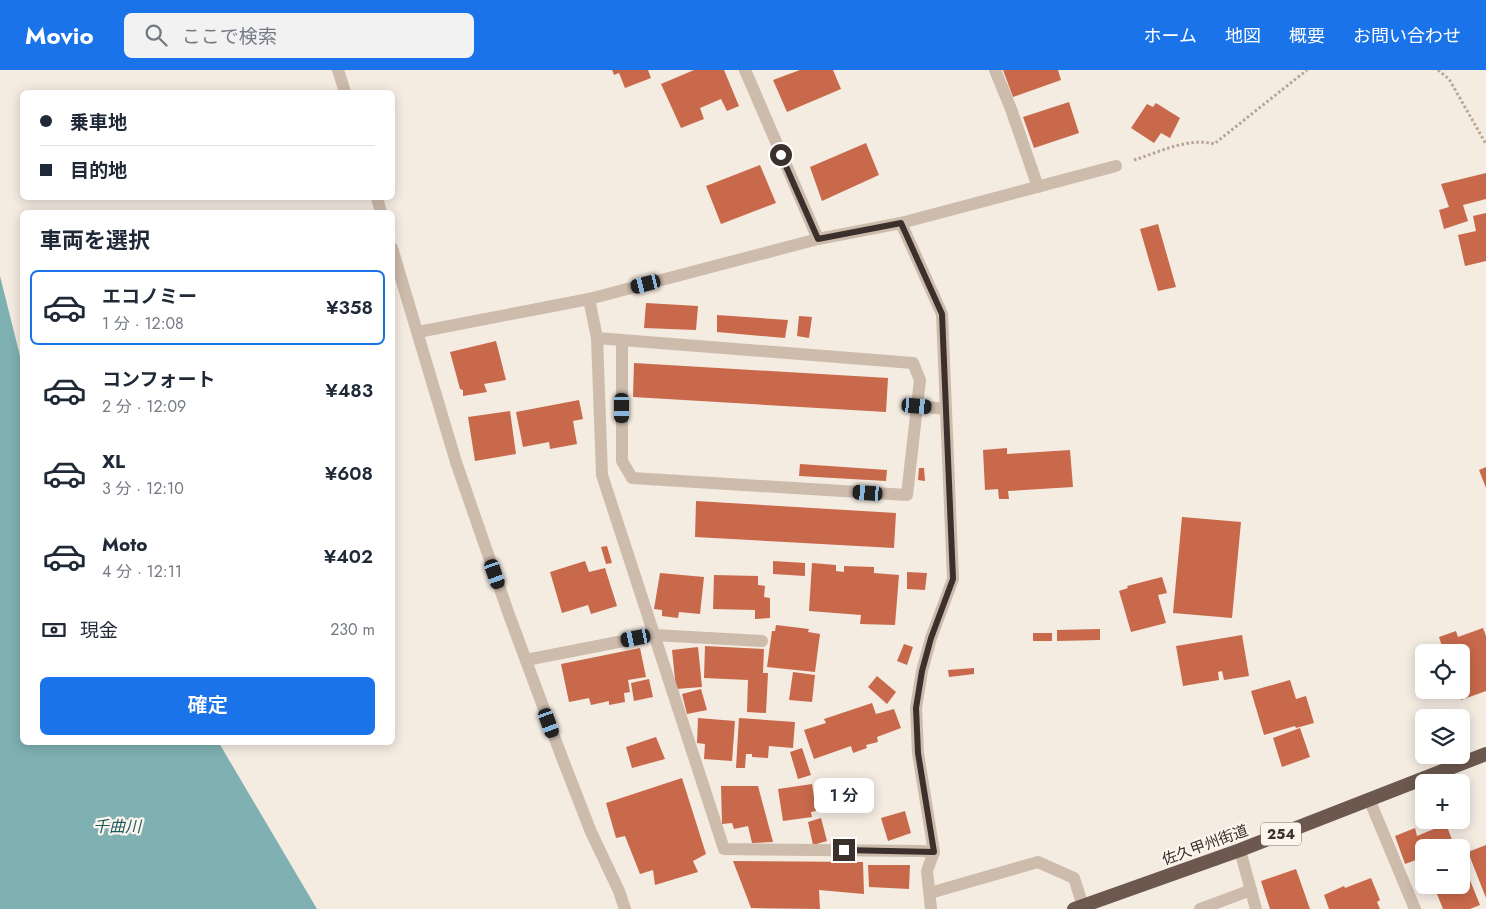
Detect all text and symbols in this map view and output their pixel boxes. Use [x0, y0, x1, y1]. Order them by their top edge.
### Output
search box [124, 13, 474, 58]
text: Movio [25, 18, 94, 53]
icon: search [142, 21, 170, 49]
text: ここで検索 [182, 23, 277, 50]
text: ホーム [1144, 23, 1197, 49]
text: 地図 [1225, 23, 1261, 49]
text: 概要 [1289, 23, 1325, 49]
text: お問い合わせ [1353, 23, 1461, 49]
text: 乗車地 [70, 109, 127, 136]
route start [770, 144, 792, 166]
text: 目的地 [70, 157, 127, 184]
text: 車両を選択 [40, 224, 150, 256]
car [629, 273, 662, 295]
text: エコノミー [102, 283, 197, 310]
icon: car [42, 285, 87, 330]
text: ¥358 [326, 294, 373, 321]
text: 1 分 · 12:08 [102, 312, 184, 335]
text: コンフォート [102, 366, 215, 393]
icon: car [42, 368, 87, 413]
text: ¥483 [325, 377, 373, 404]
car [614, 393, 629, 423]
text: 2 分 · 12:09 [102, 395, 186, 418]
car [901, 397, 932, 415]
text: XL [102, 448, 125, 475]
icon: car [42, 451, 87, 496]
text: ¥608 [325, 460, 373, 487]
text: 3 分 · 12:10 [102, 477, 184, 500]
car [852, 484, 883, 502]
text: Moto [102, 531, 147, 558]
icon: car [42, 534, 87, 579]
text: ¥402 [324, 543, 373, 570]
car [483, 557, 506, 591]
text: 4 分 · 12:11 [102, 560, 182, 583]
icon: cash [40, 616, 68, 644]
text: 現金 [80, 617, 118, 644]
text: 230 m [330, 618, 375, 641]
car [619, 628, 652, 648]
map controls [1415, 644, 1470, 894]
button: locate [1415, 644, 1470, 699]
button: 確定 [40, 677, 375, 735]
car [536, 706, 561, 740]
button: layers [1415, 709, 1470, 764]
button: + [1415, 774, 1470, 829]
callout: 1 分 [814, 778, 874, 812]
text: 1 分 [830, 784, 858, 807]
water label: 千曲川 [93, 815, 143, 838]
street label: 佐久甲州街道 [1159, 819, 1251, 871]
road number: 254 [1261, 822, 1301, 846]
route end [833, 839, 855, 861]
button: − [1415, 839, 1470, 894]

